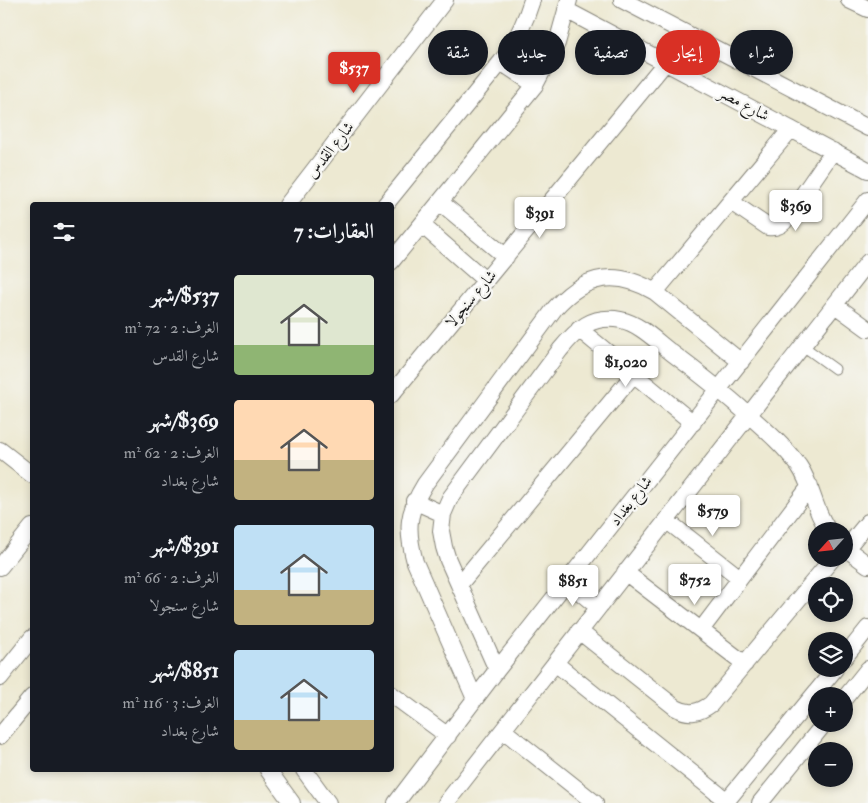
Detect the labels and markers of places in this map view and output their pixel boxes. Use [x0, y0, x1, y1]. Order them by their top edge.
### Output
pin: $537 [324, 52, 384, 94]
pin: $369 [766, 190, 826, 232]
pin: $391 [510, 196, 570, 239]
pin: $1,020 [585, 346, 667, 388]
pin: $579 [683, 494, 743, 537]
pin: $851 [543, 564, 603, 607]
pin: $752 [665, 564, 725, 606]

